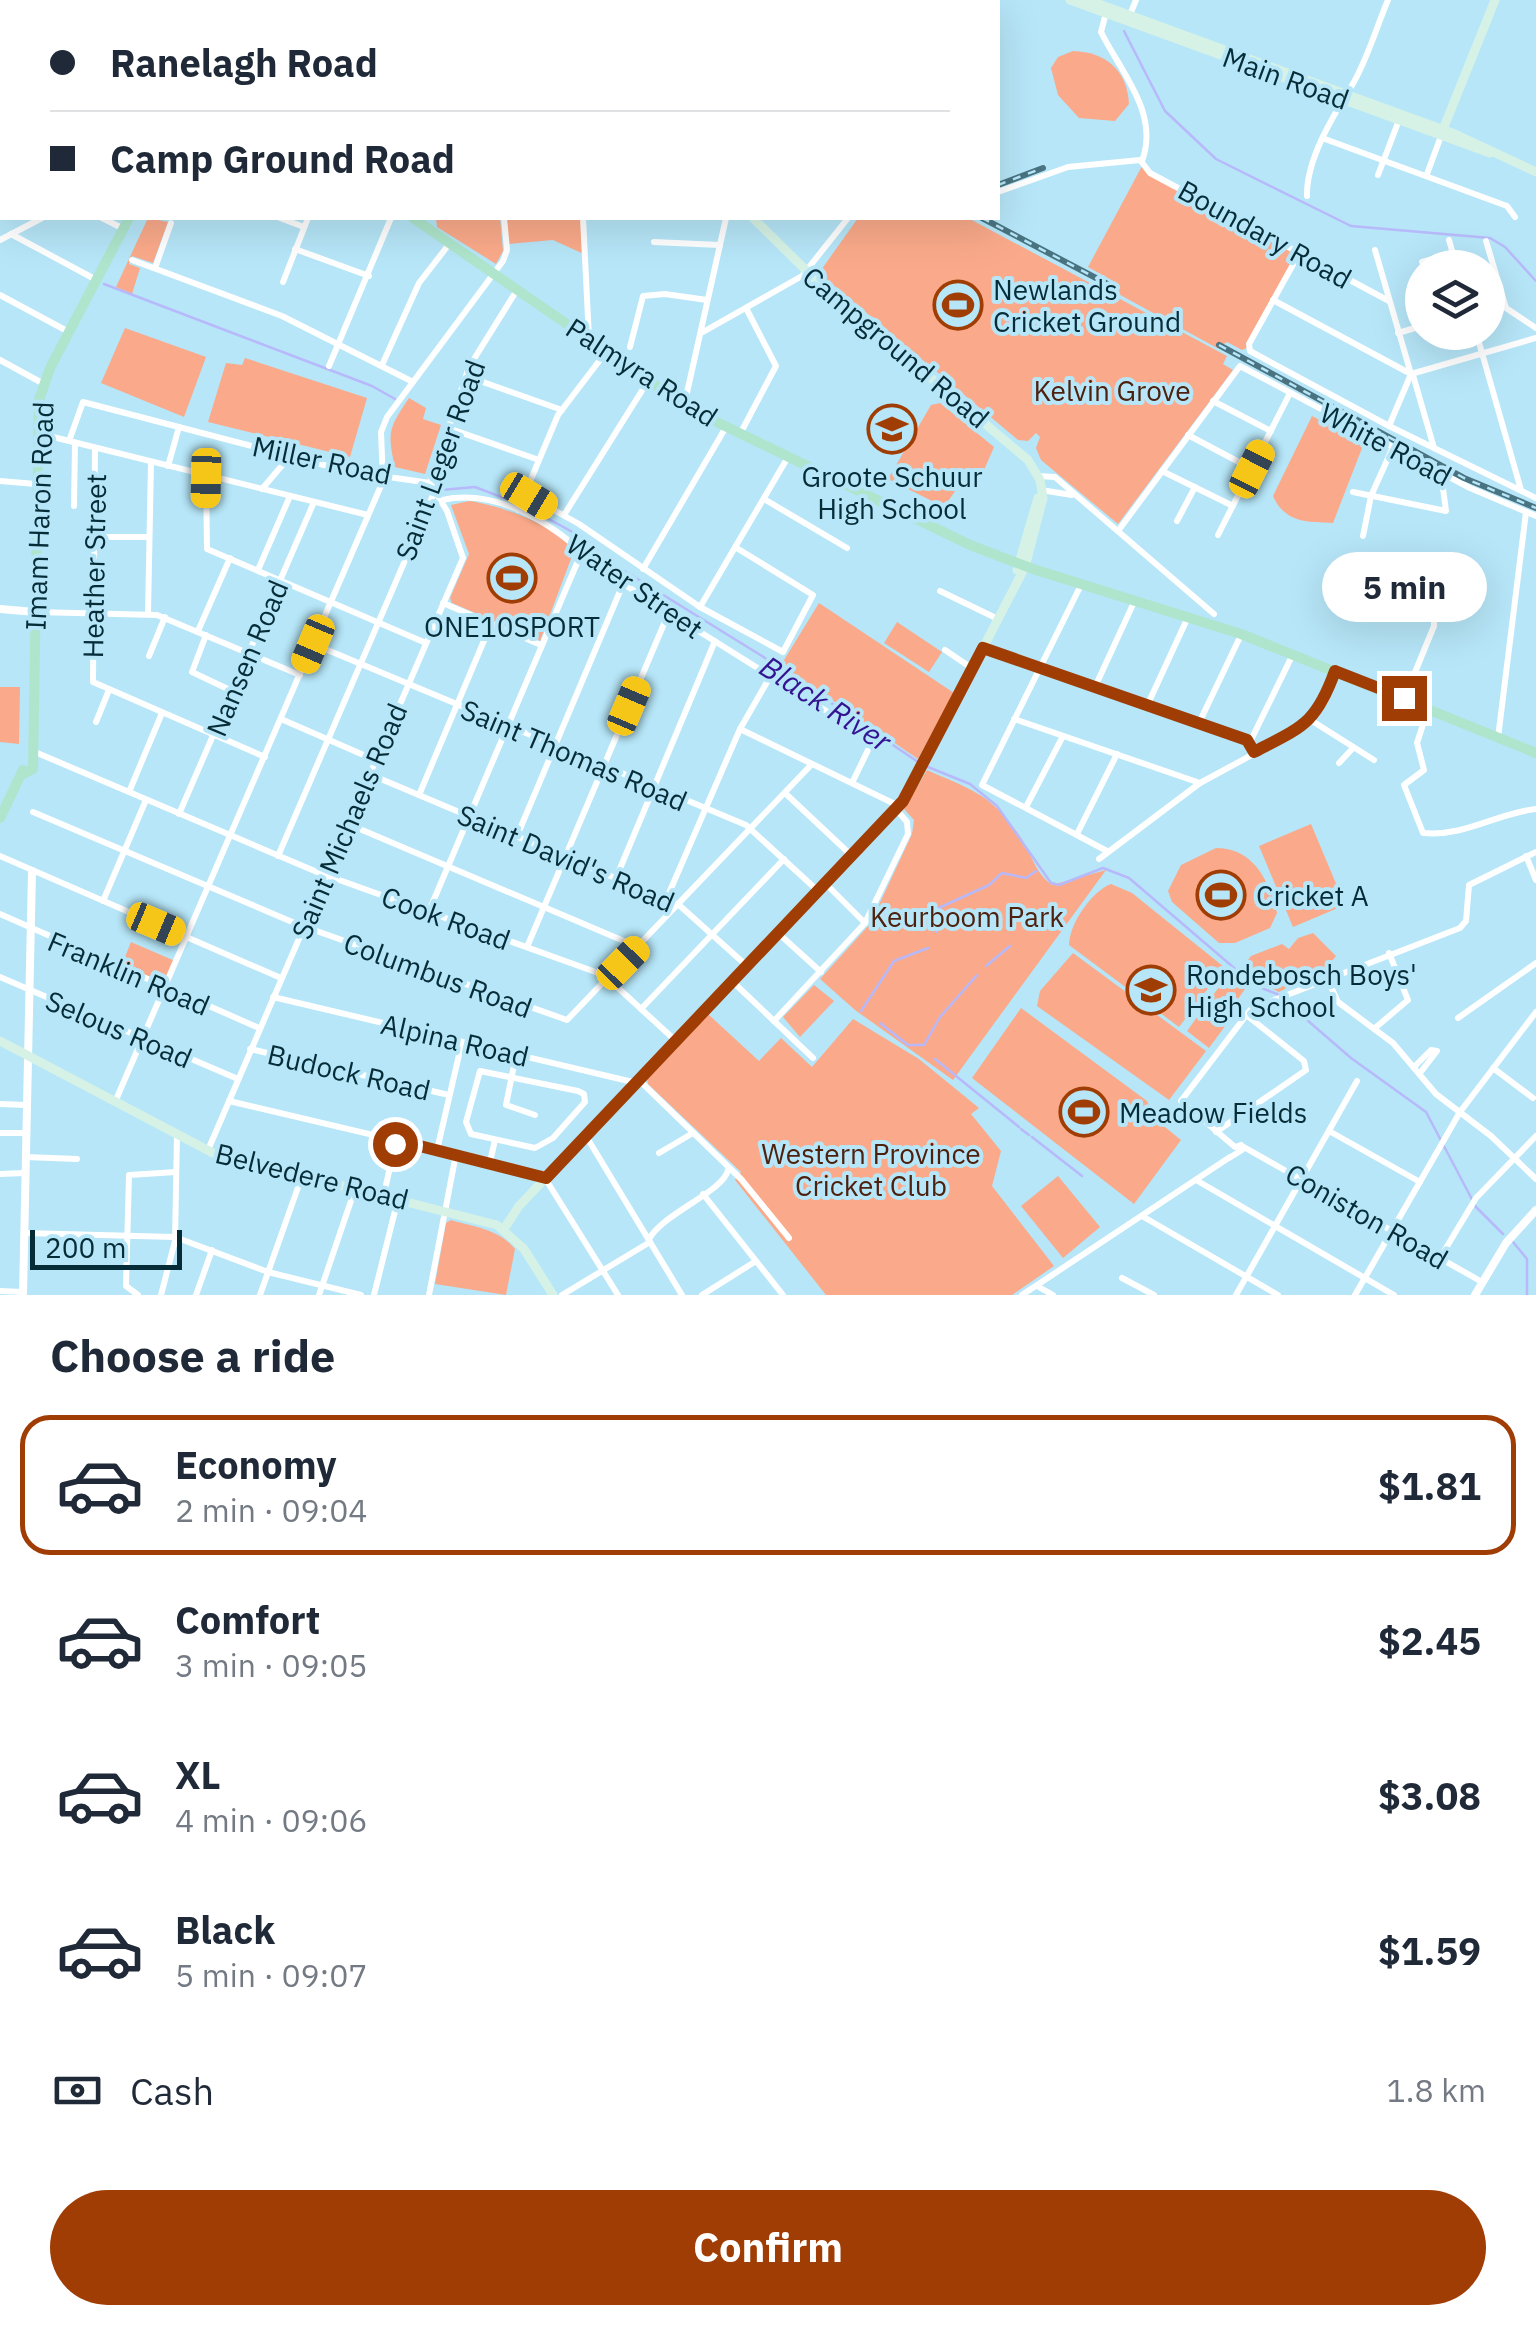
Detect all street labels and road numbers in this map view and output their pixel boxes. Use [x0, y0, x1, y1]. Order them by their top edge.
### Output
street label: Main Road [1218, 38, 1354, 118]
street label: Boundary Road [1172, 171, 1358, 297]
street label: Campground Road [795, 258, 997, 436]
street label: Palmyra Road [559, 309, 725, 435]
street label: Saint Leger Road [387, 355, 493, 565]
street label: White Road [1314, 394, 1458, 494]
street label: Imam Haron Road [17, 401, 61, 631]
street label: Miller Road [249, 427, 395, 493]
street label: Heather Street [74, 473, 114, 659]
street label: Water Street [560, 525, 710, 647]
street label: Nansen Road [197, 574, 297, 742]
street label: Saint Thomas Road [455, 691, 693, 819]
street label: Saint Michaels Road [283, 697, 415, 945]
street label: Saint David's Road [452, 796, 680, 920]
street label: Cook Road [376, 878, 516, 958]
street label: Franklin Road [42, 922, 216, 1024]
street label: Columbus Road [339, 924, 537, 1026]
street label: Selous Road [40, 982, 198, 1076]
street label: Alpina Road [377, 1005, 533, 1075]
street label: Budock Road [264, 1035, 434, 1109]
street label: Belvedere Road [211, 1134, 413, 1218]
street label: Coniston Road [1279, 1155, 1455, 1277]

